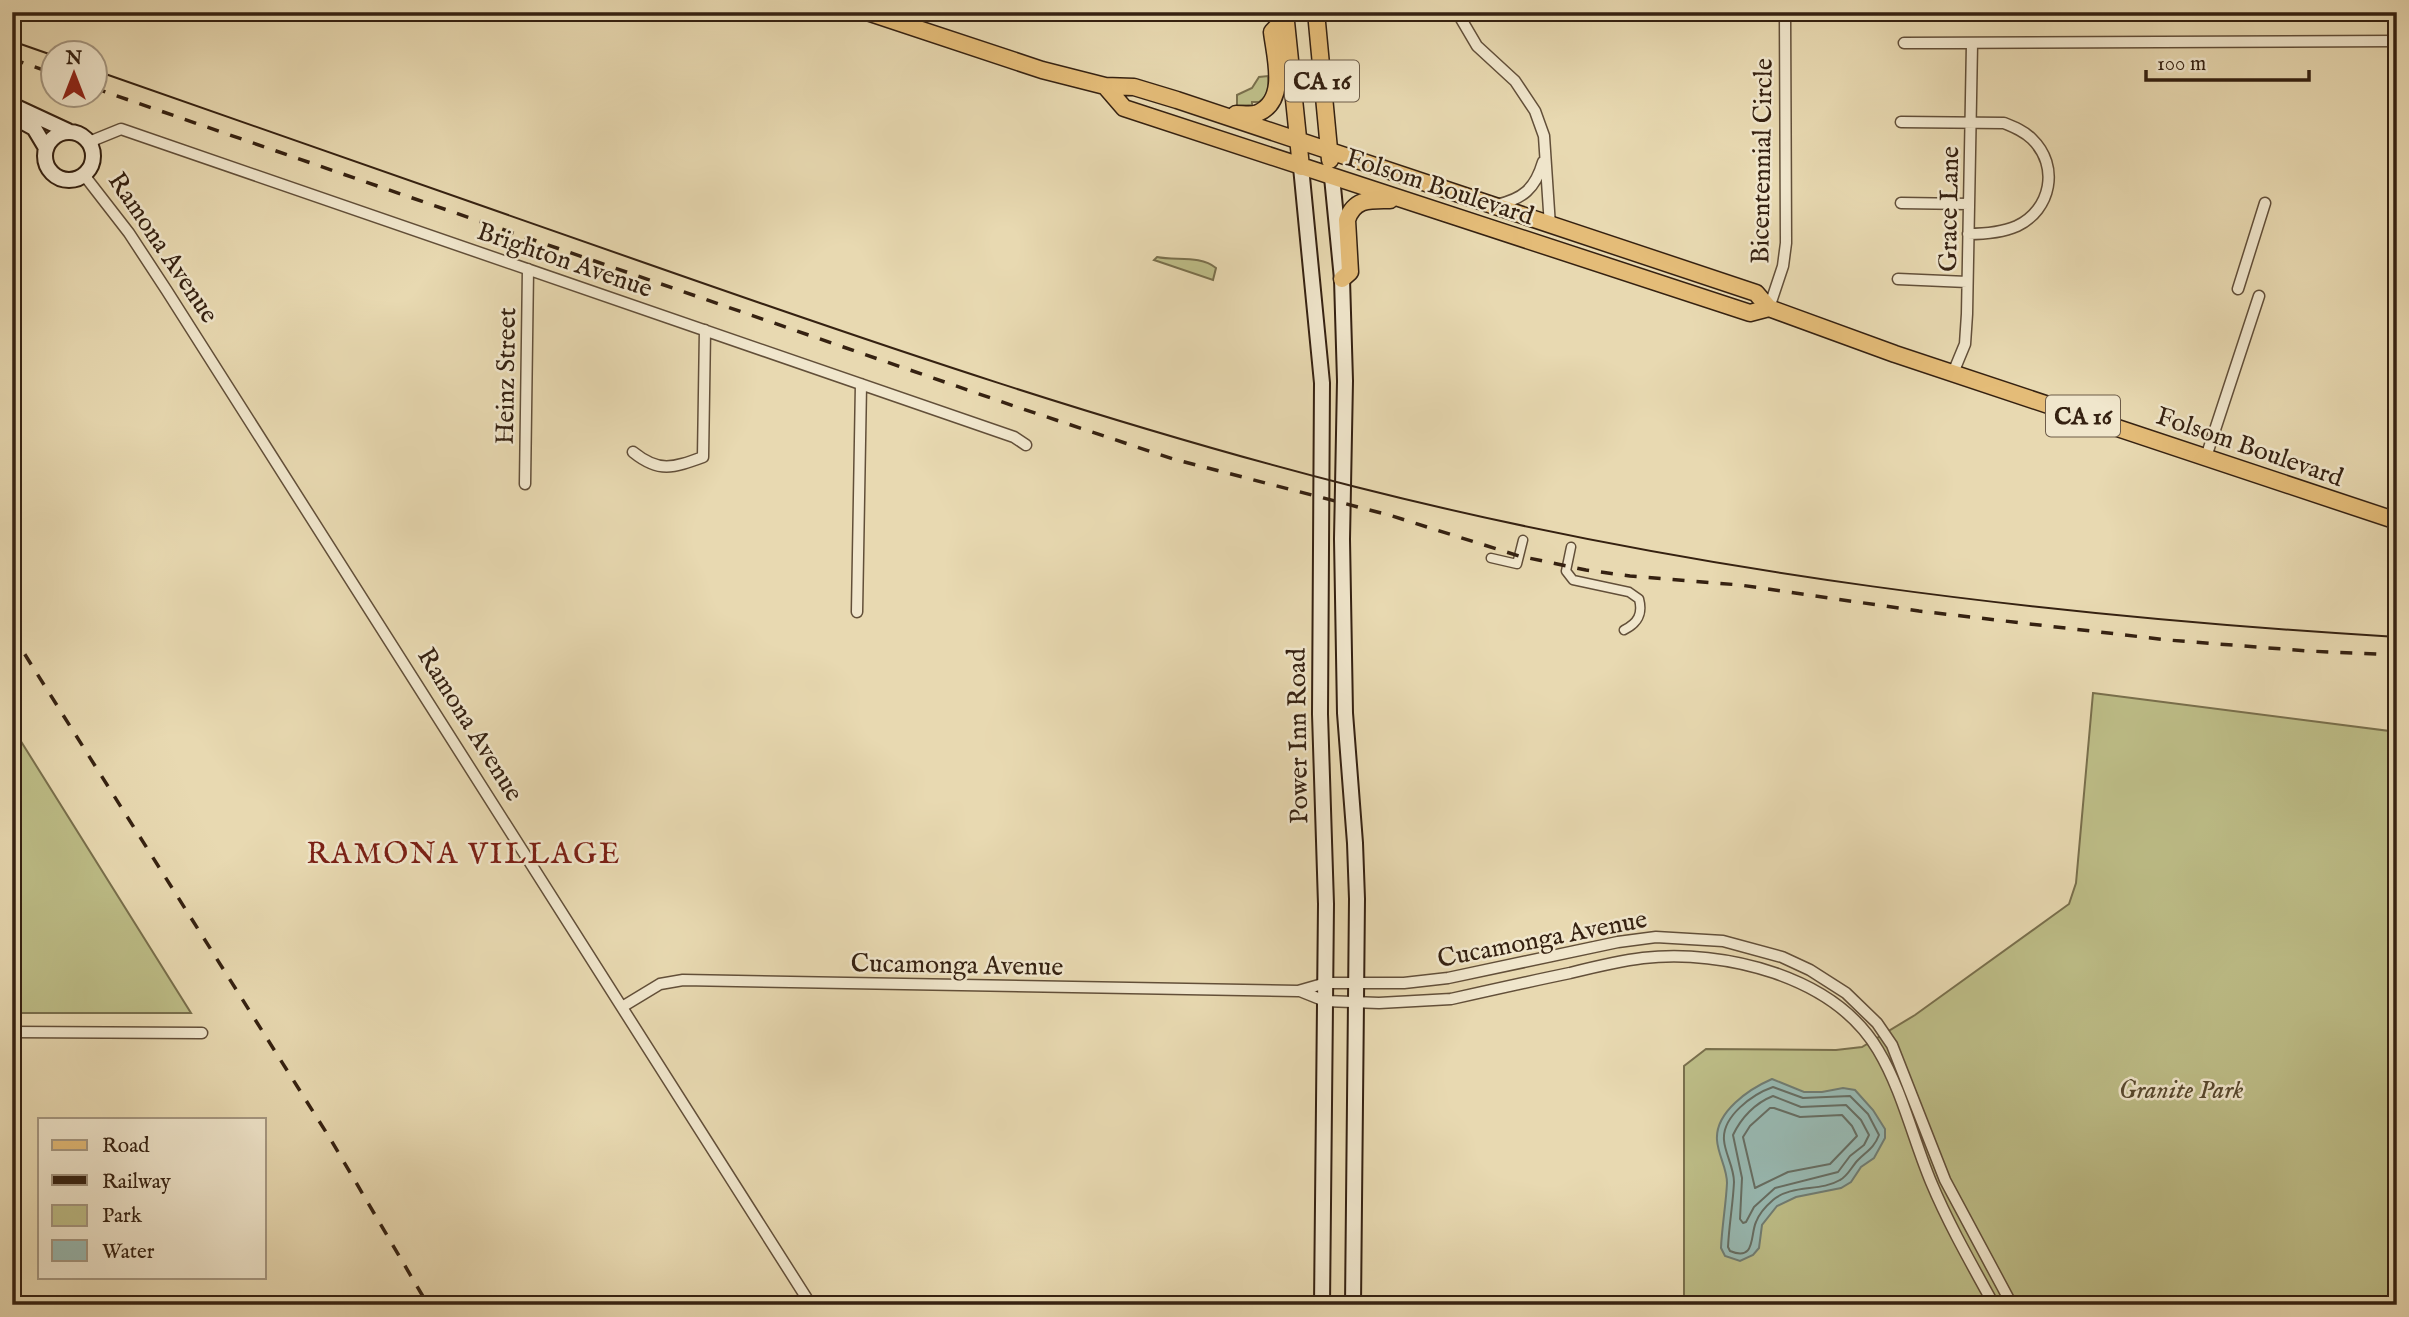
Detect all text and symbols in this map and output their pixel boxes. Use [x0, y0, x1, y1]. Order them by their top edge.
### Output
north arrow [38, 38, 108, 108]
scale bar [2146, 38, 2309, 82]
text: N [65, 47, 83, 71]
text: 100 m [2157, 51, 2206, 78]
street label: Bicentennial Circle [1744, 58, 1781, 264]
road number: CA 16 [1285, 60, 1359, 102]
street label: Folsom Boulevard [1341, 141, 1538, 233]
street label: Grace Lane [1932, 146, 1967, 272]
street label: Ramona Avenue [100, 166, 225, 330]
street label: Brighton Avenue [472, 215, 657, 306]
street label: Heinz Street [489, 307, 524, 445]
road number: CA 16 [2046, 396, 2120, 436]
street label: Folsom Boulevard [2152, 400, 2348, 495]
street label: Ramona Avenue [409, 642, 530, 808]
street label: Power Inn Road [1280, 648, 1317, 824]
district label: RAMONA VILLAGE [306, 836, 622, 874]
street label: Cucamonga Avenue [1435, 903, 1650, 976]
street label: Cucamonga Avenue [850, 947, 1064, 984]
park label: Granite Park [2118, 1074, 2244, 1107]
legend [38, 1118, 266, 1278]
text: Road [102, 1133, 150, 1160]
text: Railway [102, 1169, 172, 1196]
text: Park [102, 1203, 143, 1230]
text: Water [102, 1239, 155, 1266]

